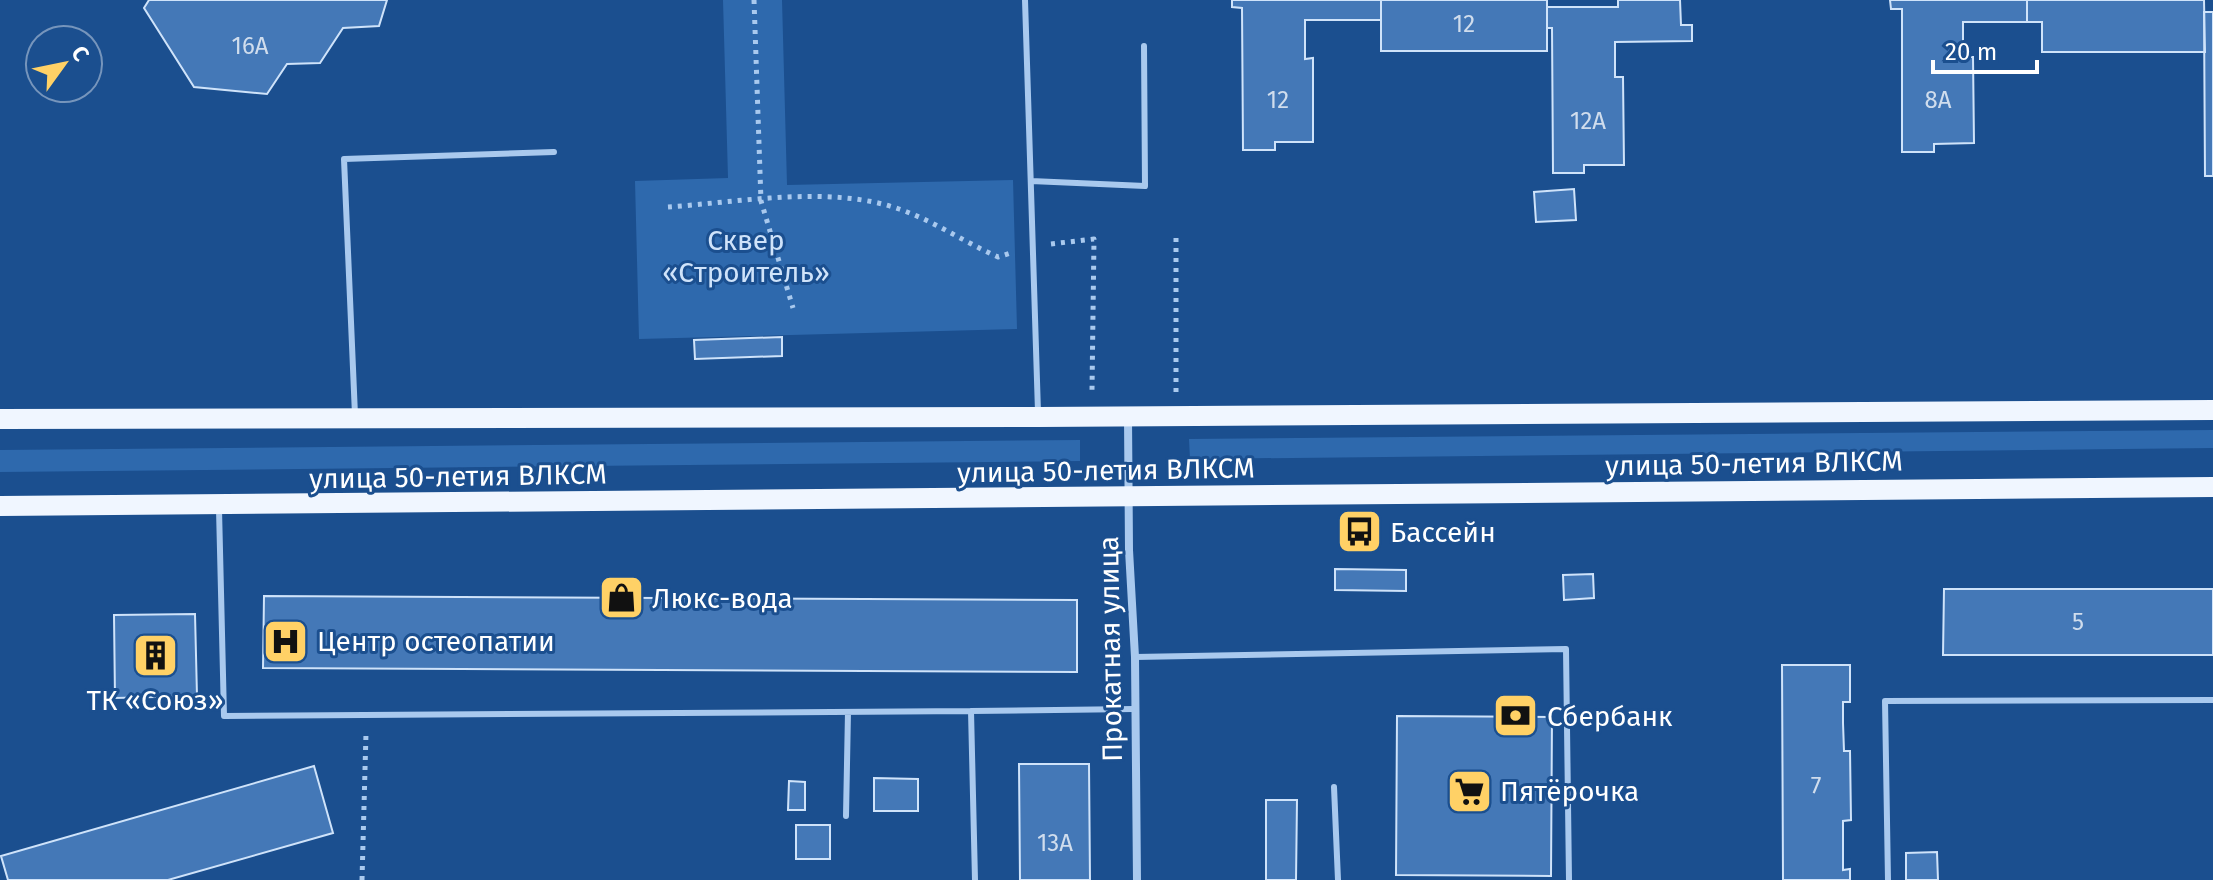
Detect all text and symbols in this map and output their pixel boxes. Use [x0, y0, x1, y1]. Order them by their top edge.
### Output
house number: 12 [1453, 10, 1475, 38]
north arrow [24, 24, 104, 104]
scale bar [1933, 24, 2037, 74]
house number: 16А [232, 32, 269, 60]
text: 20 m [1945, 38, 1997, 66]
text: С [66, 41, 95, 66]
house number: 12 [1267, 86, 1289, 114]
house number: 8А [1925, 86, 1952, 114]
house number: 12А [1570, 107, 1606, 135]
park label: Сквер «Cтроитель» [662, 224, 830, 289]
street label: улица 50-летия ВЛКСМ [1605, 444, 1903, 483]
street label: улица 50-летия ВЛКСМ [957, 451, 1255, 490]
street label: улица 50-летия ВЛКСМ [309, 457, 607, 496]
bus stop icon: Бассейн [1335, 508, 1383, 556]
place label: Бассейн [1390, 516, 1496, 549]
street label: Прокатная улица [1092, 536, 1129, 762]
shop icon: Люкс-вода [597, 574, 645, 622]
place label: Люкс-вода [652, 582, 793, 615]
house number: 5 [2072, 608, 2084, 636]
hospital icon: Центр остеопатии [262, 617, 310, 665]
place label: Центр остеопатии [317, 625, 555, 658]
building icon: ТК «Союз» [131, 632, 179, 680]
place label: ТК «Союз» [86, 684, 224, 717]
bank icon: Сбербанк [1492, 692, 1540, 740]
place label: Сбербанк [1547, 700, 1673, 733]
supermarket icon: Пятёрочка [1445, 767, 1493, 815]
house number: 7 [1811, 772, 1821, 800]
place label: Пятёрочка [1500, 775, 1639, 808]
house number: 13А [1037, 829, 1073, 857]

